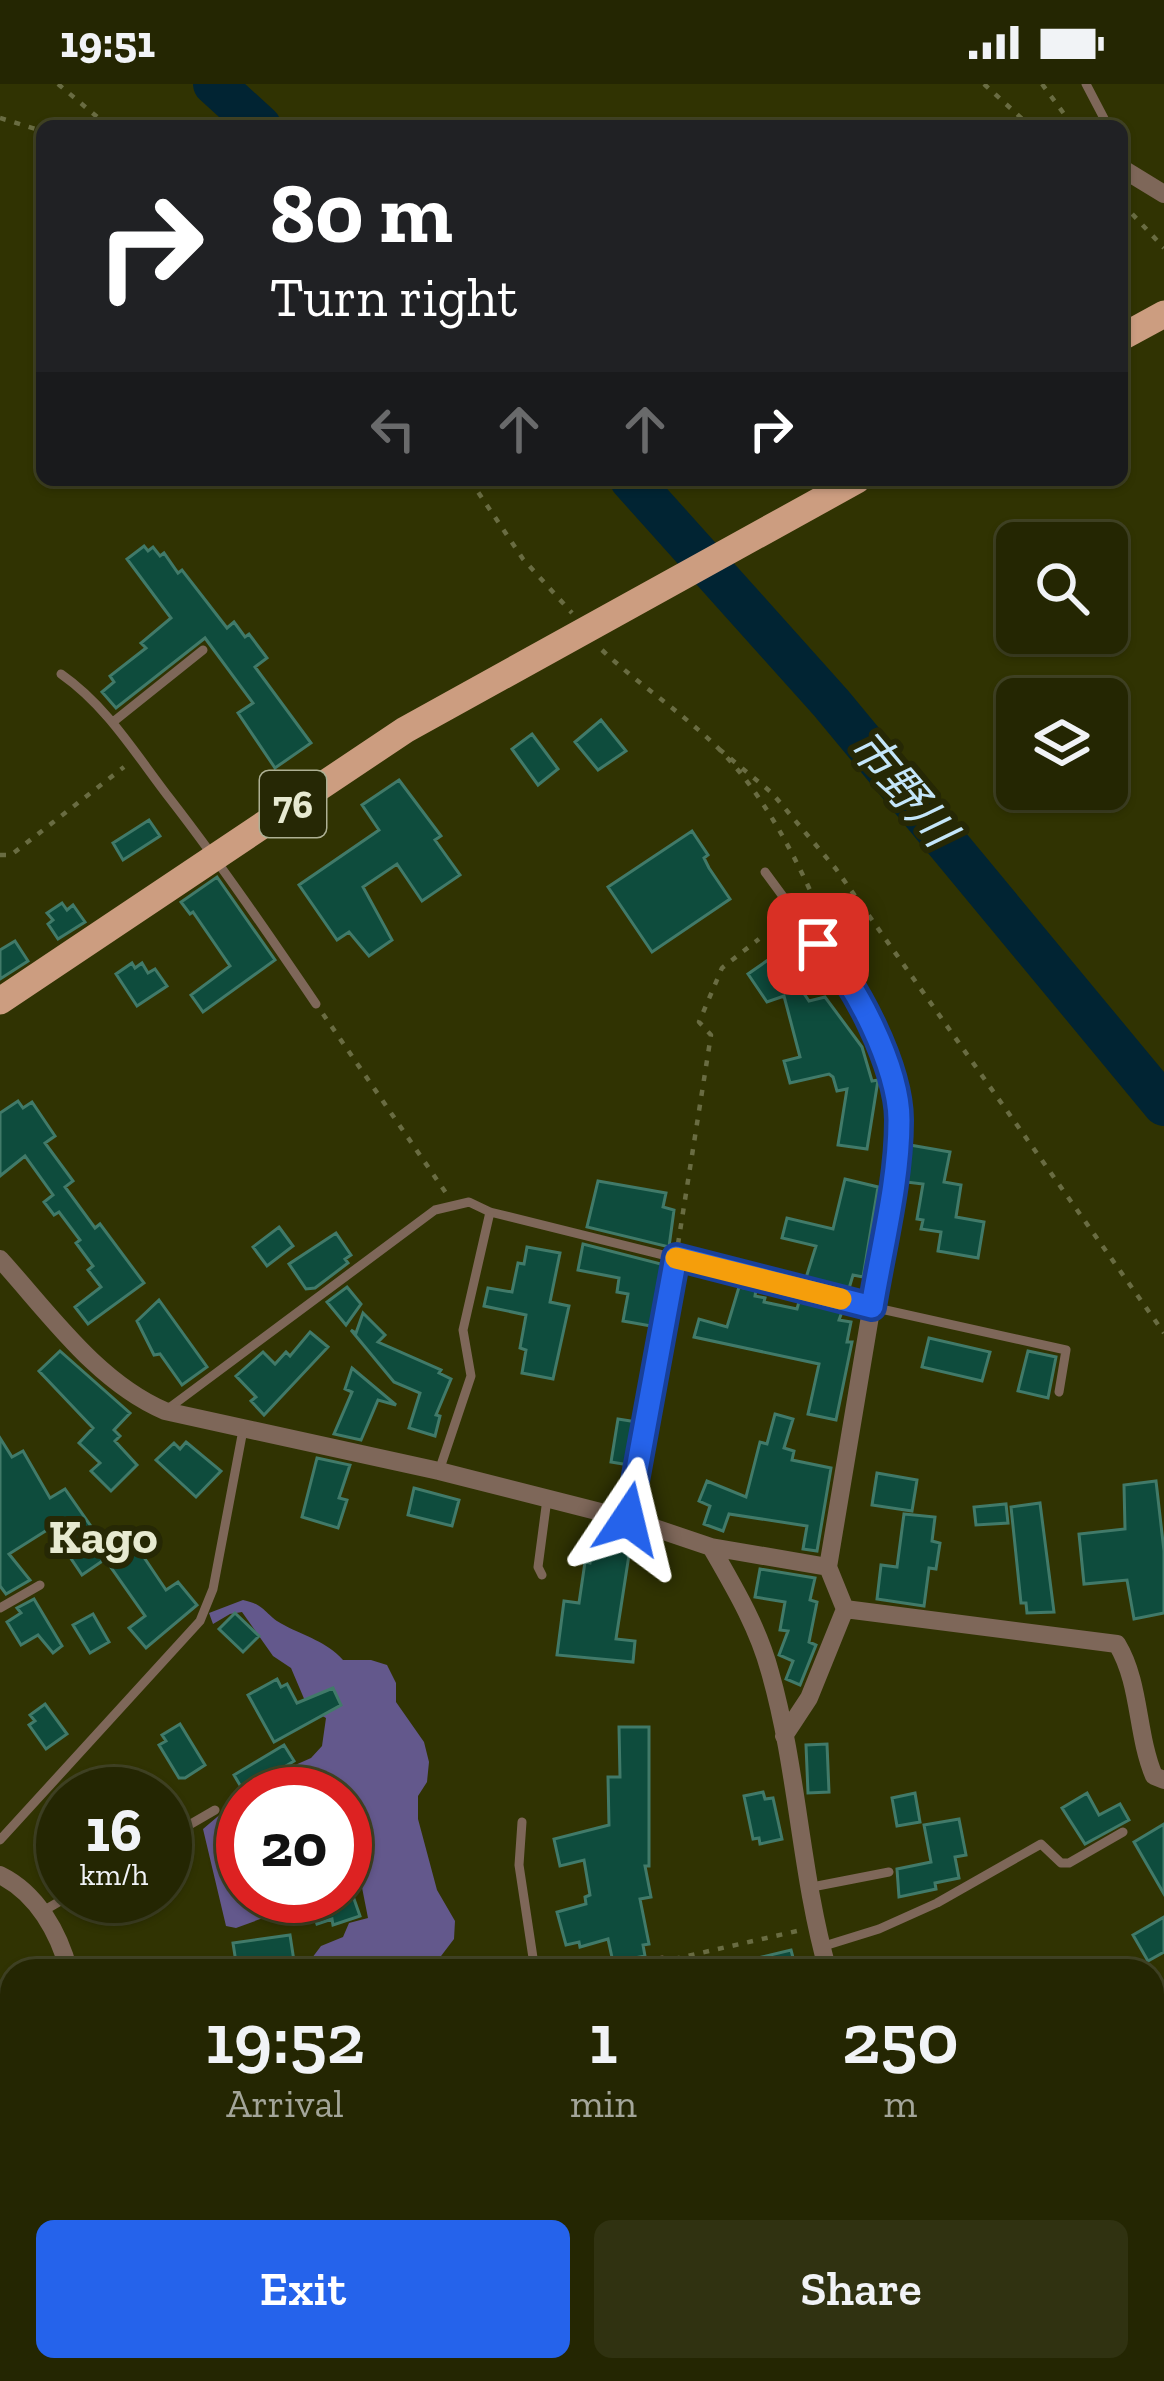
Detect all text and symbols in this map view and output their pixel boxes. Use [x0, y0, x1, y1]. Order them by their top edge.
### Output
text: 19:51 [60, 15, 155, 69]
text: 80 m [270, 163, 453, 264]
icon: right [72, 168, 228, 324]
text: Turn right [270, 265, 517, 330]
icon: left [360, 396, 426, 462]
icon: ahead [486, 396, 552, 462]
icon: ahead [612, 396, 678, 462]
icon: right [738, 396, 804, 462]
map controls [996, 522, 1128, 810]
button: search [996, 522, 1128, 654]
button: layers [996, 678, 1128, 810]
water label: 市野川 [838, 719, 969, 860]
road number: 76 [260, 771, 326, 837]
pin [767, 893, 869, 995]
icon: arrive [785, 911, 851, 977]
position arrow [565, 1456, 691, 1582]
district label: Kago [48, 1508, 158, 1565]
speed limit sign: 20 [216, 1767, 372, 1923]
text: 16 [86, 1794, 142, 1866]
text: km/h [80, 1857, 148, 1893]
text: 19:52 [205, 1995, 365, 2081]
text: 1 [589, 1995, 618, 2081]
text: 250 [842, 1995, 959, 2081]
text: Arrival [226, 2080, 344, 2127]
text: min [570, 2080, 637, 2127]
text: m [884, 2080, 917, 2127]
button: Exit [36, 2220, 570, 2358]
button: Share [594, 2220, 1128, 2358]

